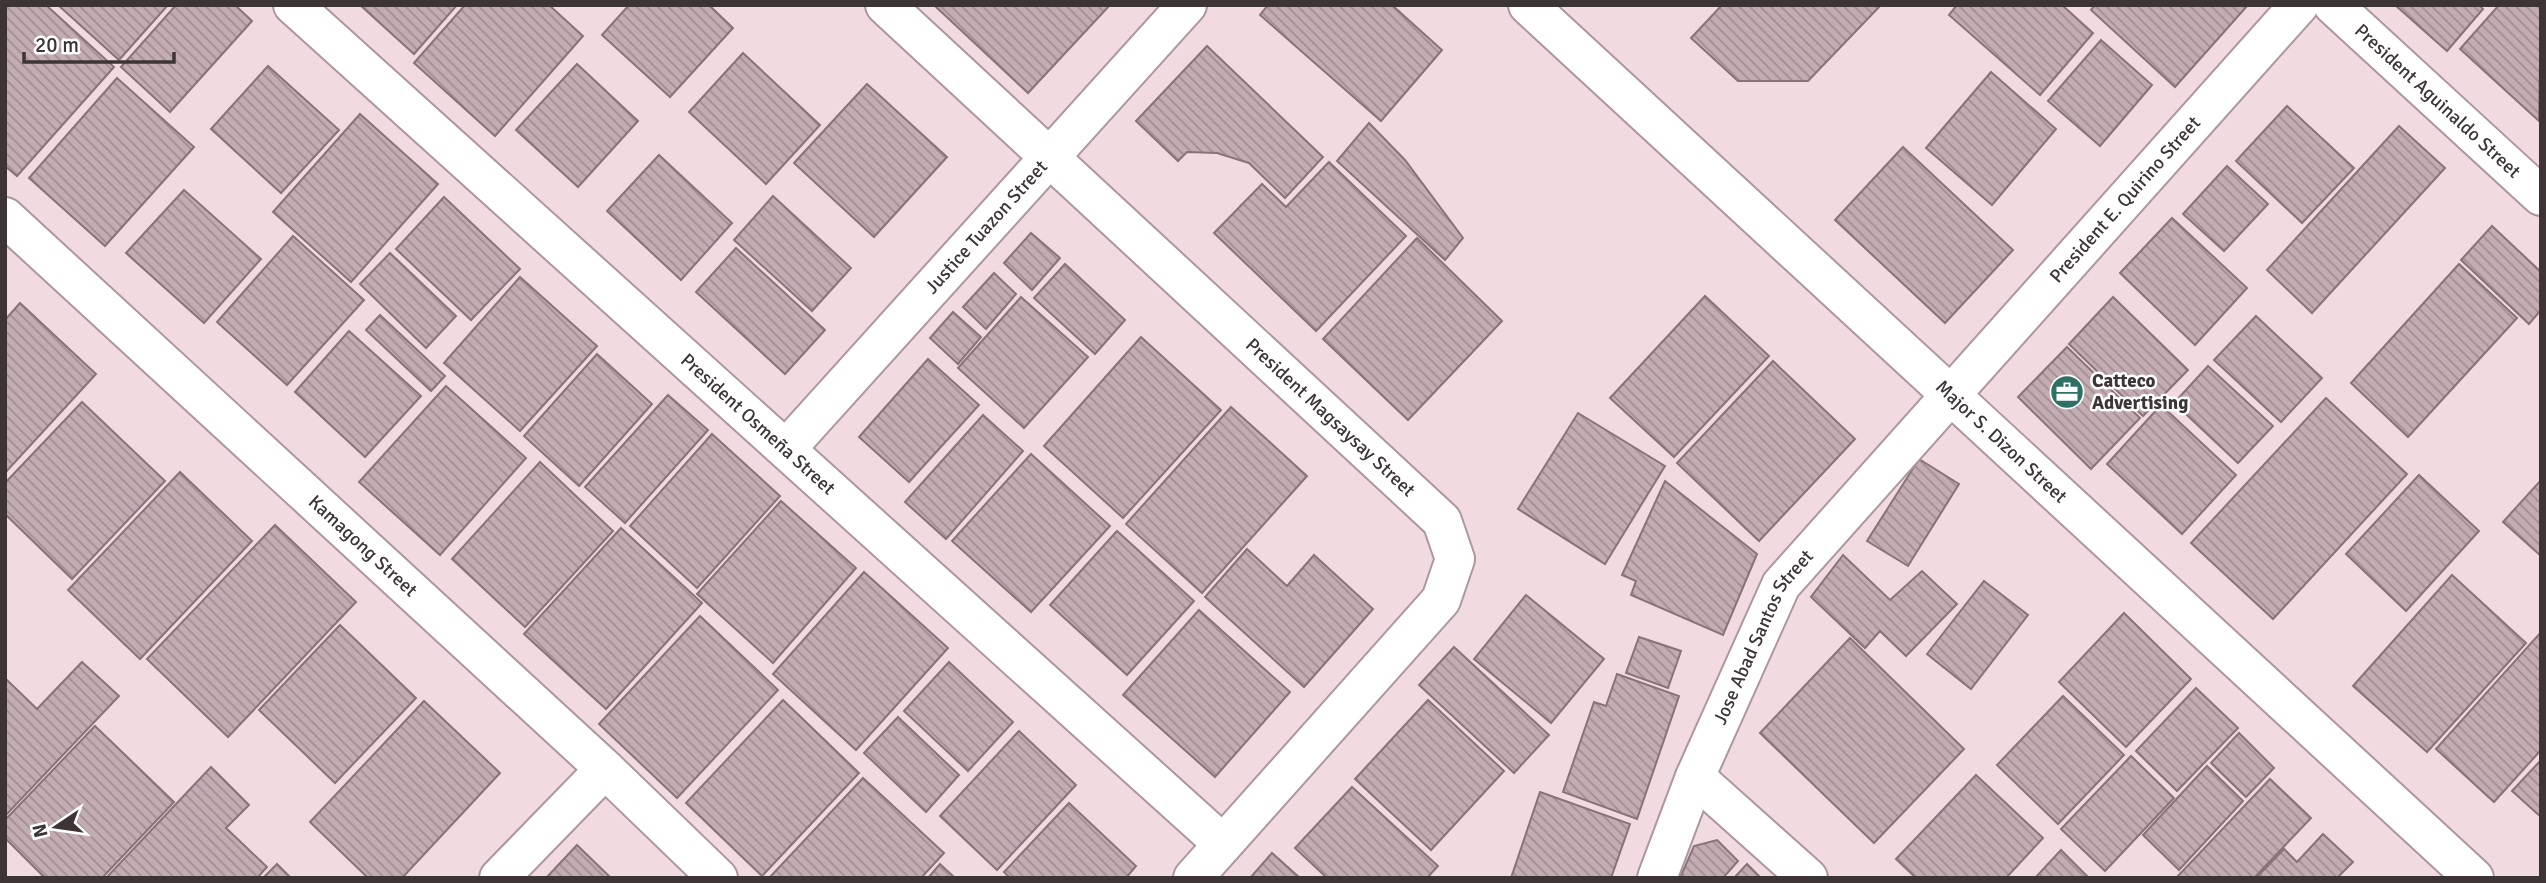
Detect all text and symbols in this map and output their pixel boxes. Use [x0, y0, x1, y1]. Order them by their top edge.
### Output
street label: President Aguinaldo Street [2349, 19, 2526, 184]
scale bar [24, 21, 175, 65]
text: 20 m [35, 32, 79, 58]
street label: President E. Quirino Street [2045, 111, 2206, 288]
street label: Justice Tuazon Street [920, 155, 1053, 299]
street label: President Magsaysay Street [1240, 333, 1420, 502]
street label: President Osmeña Street [675, 348, 840, 501]
place label: Catteco Advertising [2092, 369, 2188, 415]
office icon: Catteco Advertising [2048, 373, 2086, 411]
street label: Major S. Dizon Street [1930, 375, 2072, 509]
street label: Kamagong Street [303, 490, 422, 602]
street label: Jose Abad Santos Street [1708, 545, 1819, 728]
north arrow [21, 792, 91, 862]
text: N [27, 821, 54, 840]

